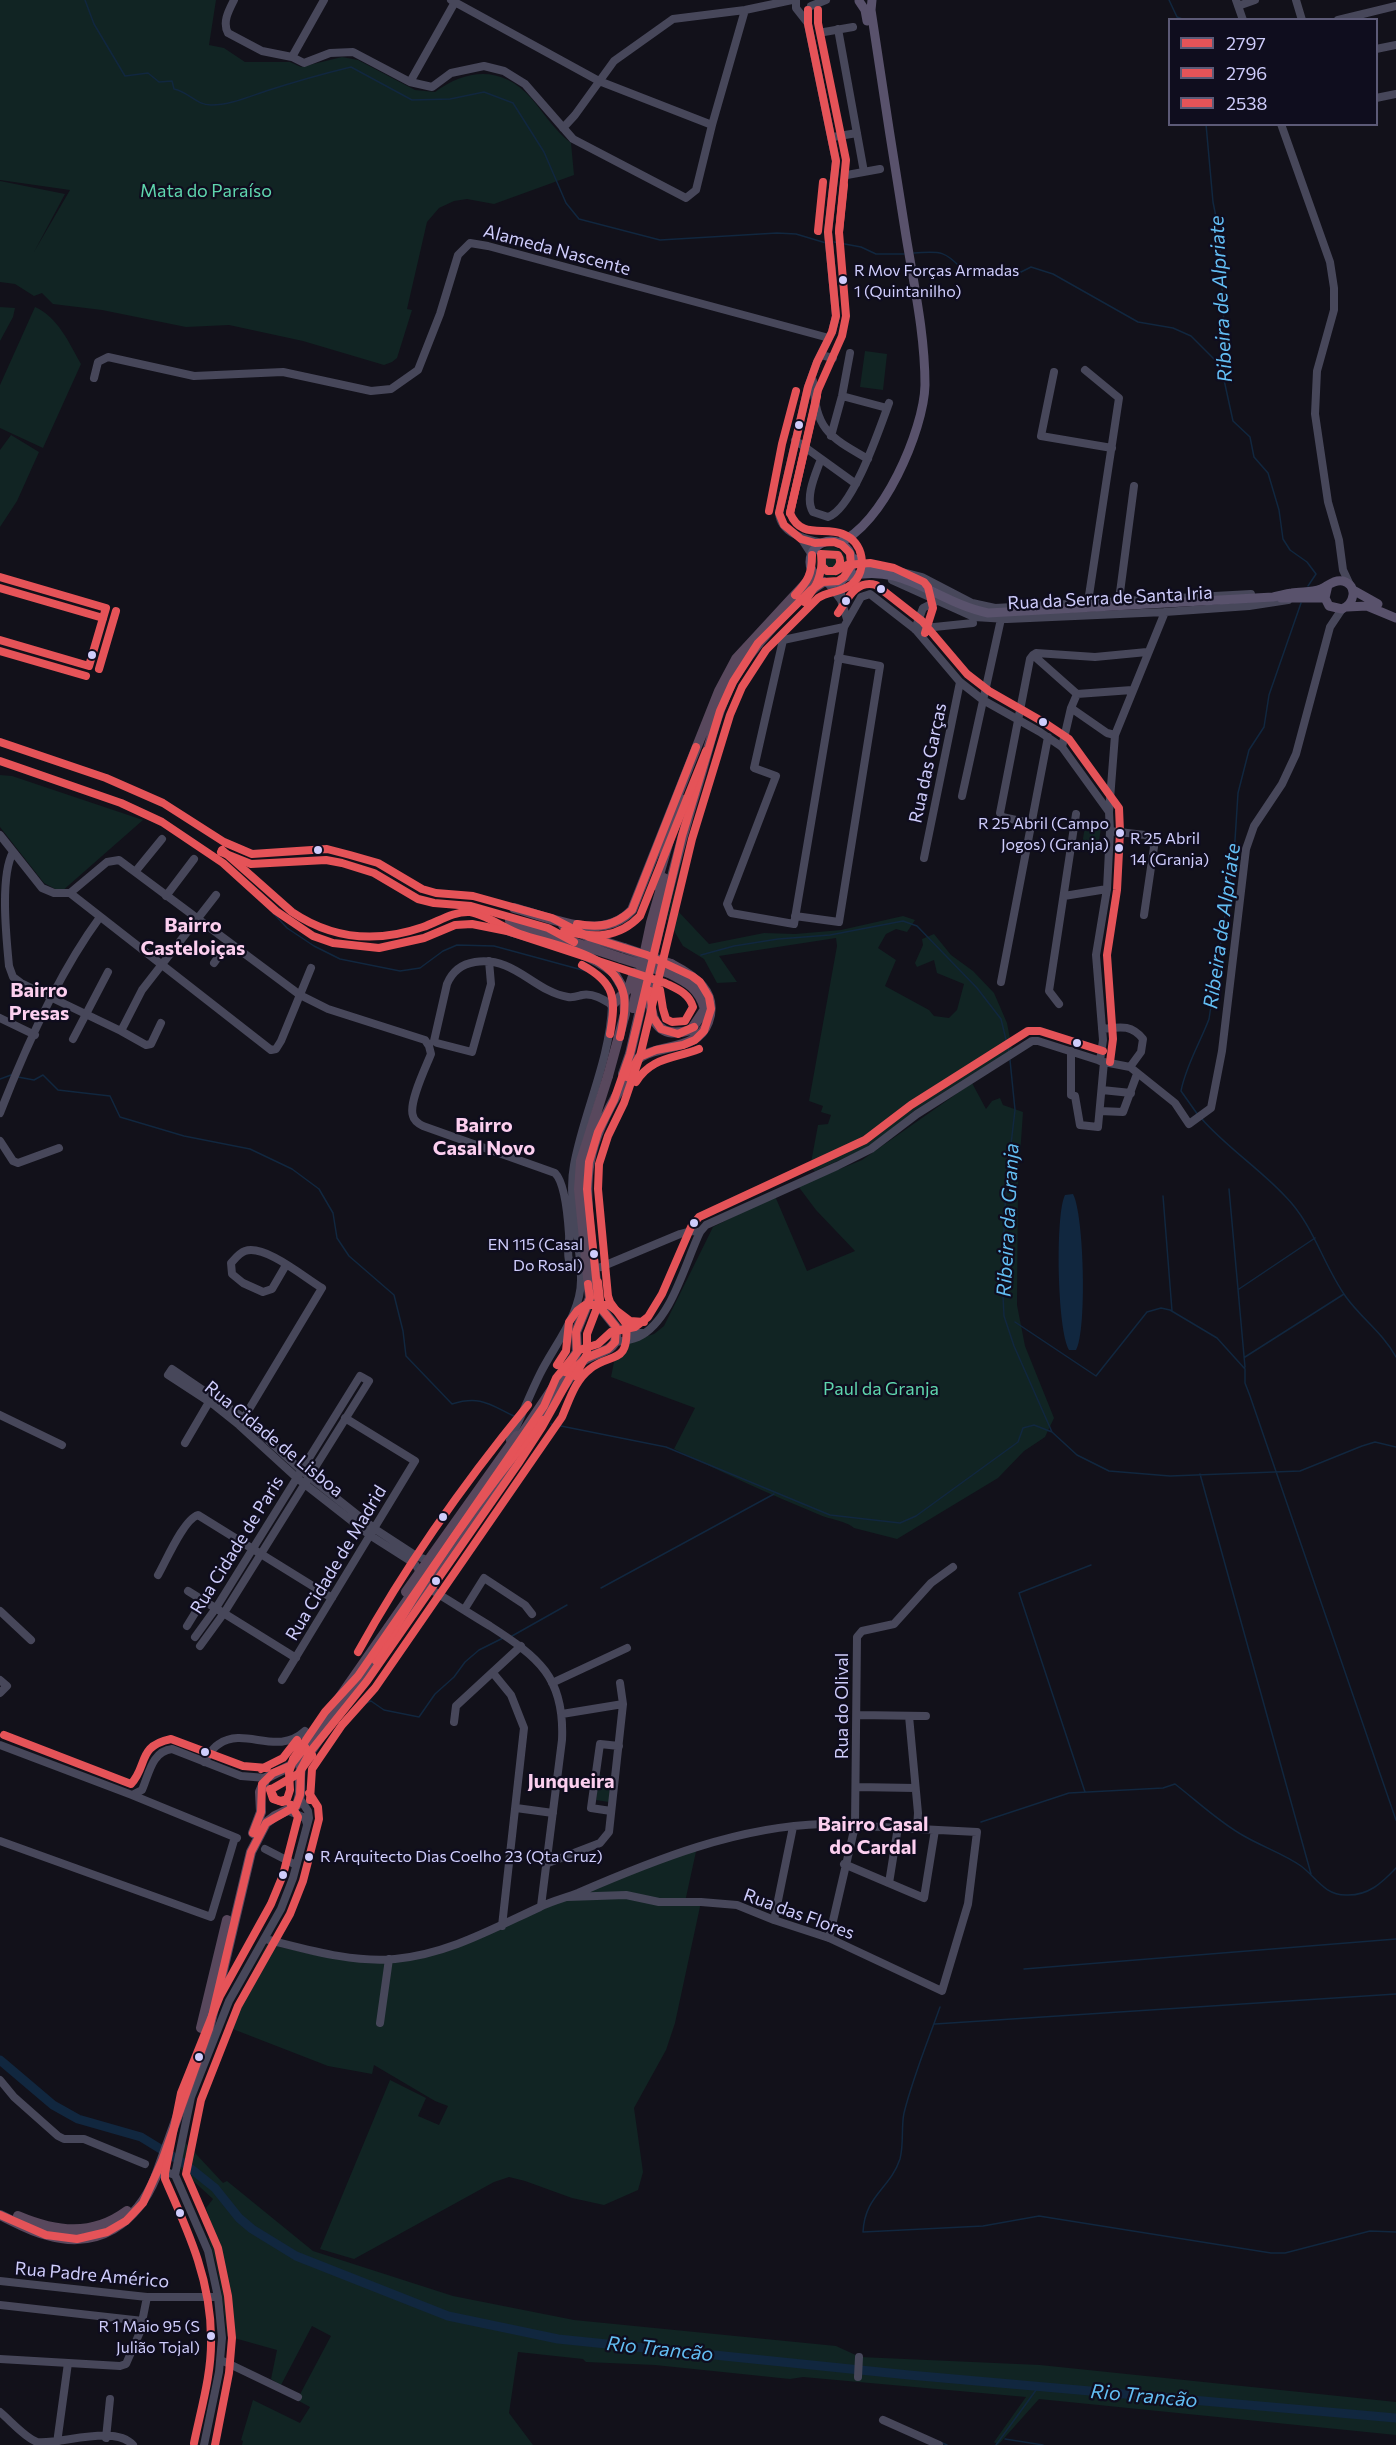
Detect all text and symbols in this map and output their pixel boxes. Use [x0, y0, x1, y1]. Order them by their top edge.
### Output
legend [1168, 18, 1378, 126]
text: 2797 [1226, 32, 1266, 54]
text: 2796 [1226, 62, 1267, 84]
text: 2538 [1226, 92, 1268, 114]
park label: Mata do Paraíso [140, 180, 272, 202]
water label: Ribeira de Alpriate [1205, 215, 1237, 383]
street label: Alameda Nascente [481, 220, 633, 280]
place label: R Mov Forças Armadas 1 (Quintanilho) [854, 261, 1019, 299]
marker: R Mov Forças Armadas 1 (Quintanilho) [837, 274, 849, 286]
unlabelled marker [793, 419, 805, 431]
street label: Rua da Serra de Santa Iria [1007, 582, 1213, 614]
unlabelled marker [875, 583, 887, 595]
unlabelled marker [840, 595, 852, 607]
unlabelled marker [86, 649, 98, 661]
street label: Rua das Garças [905, 701, 951, 825]
unlabelled marker [1037, 716, 1049, 728]
place label: R 25 Abril (Campo Jogos) (Granja) [978, 814, 1109, 852]
marker: R 25 Abril (Campo Jogos) (Granja) [1114, 827, 1126, 839]
place label: R 25 Abril 14 (Granja) [1130, 829, 1209, 867]
marker: R 25 Abril 14 (Granja) [1113, 842, 1125, 854]
water label: Ribeira de Alpriate [1198, 842, 1246, 1010]
unlabelled marker [312, 844, 324, 856]
district label: Bairro Casteloiças [141, 913, 245, 960]
district label: Bairro Presas [9, 978, 69, 1025]
unlabelled marker [1071, 1037, 1083, 1049]
district label: Bairro Casal Novo [433, 1113, 535, 1160]
water label: Ribeira da Granja [992, 1143, 1024, 1297]
unlabelled marker [688, 1217, 700, 1229]
place label: EN 115 (Casal Do Rosal) [488, 1235, 583, 1273]
marker: EN 115 (Casal Do Rosal) [588, 1248, 600, 1260]
street label: Rua Cidade de Lisboa [200, 1376, 348, 1502]
park label: Paul da Granja [823, 1378, 939, 1400]
street label: Rua Cidade de Paris [186, 1472, 288, 1618]
street label: Rua Cidade de Madrid [281, 1481, 391, 1645]
unlabelled marker [437, 1511, 449, 1523]
unlabelled marker [430, 1575, 442, 1587]
street label: Rua do Olival [831, 1653, 853, 1759]
unlabelled marker [199, 1746, 211, 1758]
district label: Junqueira [527, 1769, 615, 1793]
district label: Bairro Casal do Cardal [818, 1812, 928, 1859]
place label: R Arquitecto Dias Coelho 23 (Qta Cruz) [320, 1847, 603, 1867]
marker: R Arquitecto Dias Coelho 23 (Qta Cruz) [303, 1851, 315, 1863]
unlabelled marker [277, 1869, 289, 1881]
street label: Rua das Flores [741, 1884, 857, 1944]
unlabelled marker [193, 2051, 205, 2063]
unlabelled marker [174, 2207, 186, 2219]
street label: Rua Padre Américo [14, 2257, 170, 2293]
place label: R 1 Maio 95 (S Julião Tojal) [99, 2317, 200, 2355]
marker: R 1 Maio 95 (S Julião Tojal) [205, 2330, 217, 2342]
water label: Rio Trancão [605, 2331, 715, 2367]
water label: Rio Trancão [1089, 2379, 1199, 2413]

